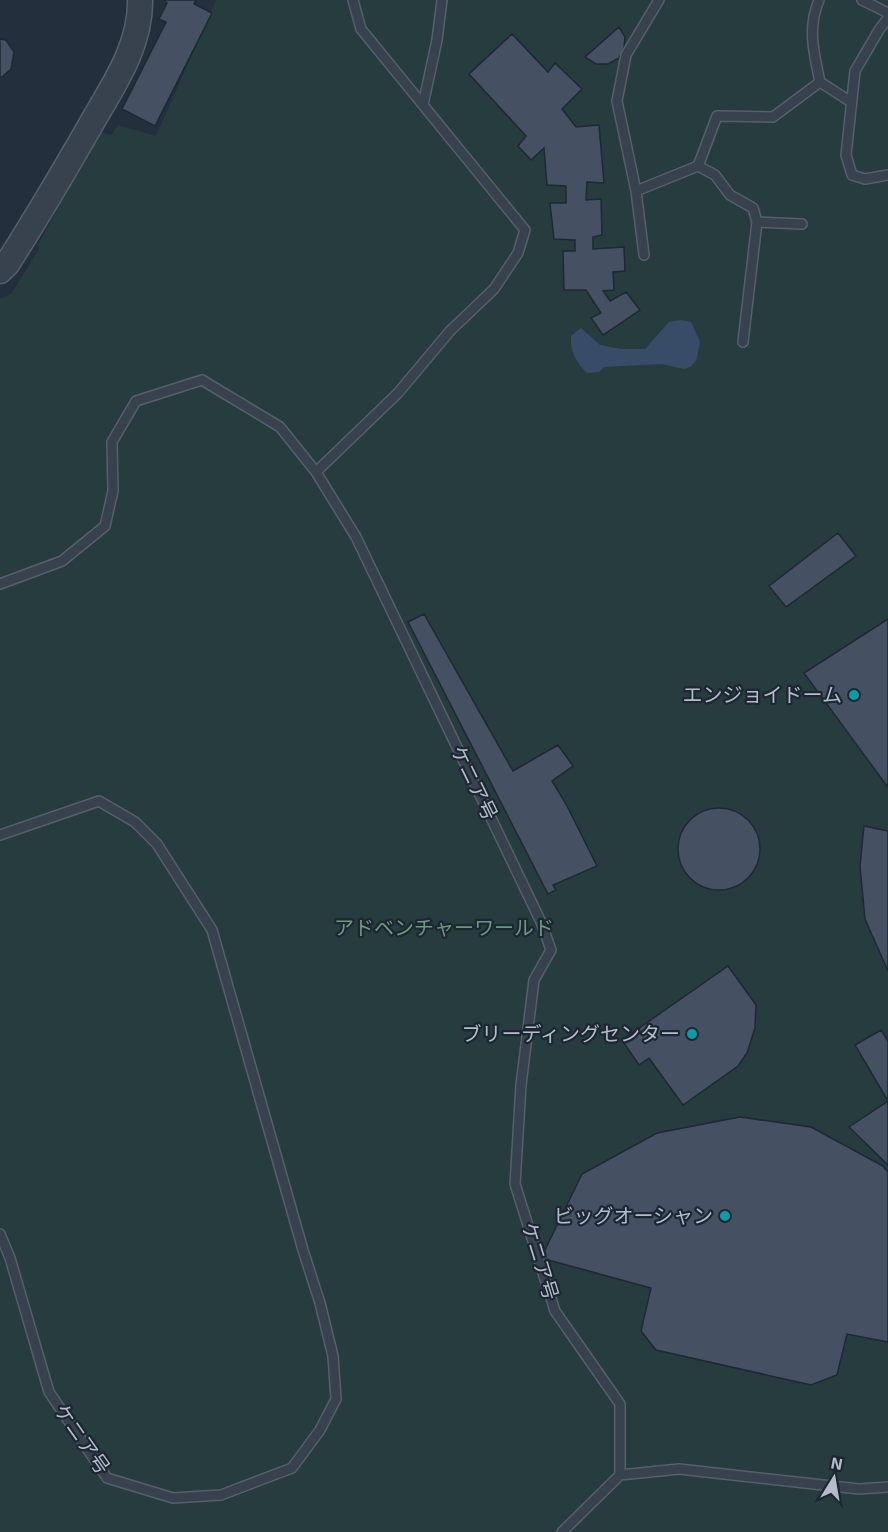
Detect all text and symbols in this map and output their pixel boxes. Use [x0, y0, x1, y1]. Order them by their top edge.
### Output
place label: エンジョイドーム [683, 682, 842, 706]
marker: エンジョイドーム [847, 688, 861, 702]
street label: ケニア号 [447, 741, 503, 824]
park label: アドベンチャーワールド [334, 915, 554, 939]
place label: ブリーディングセンター [461, 1021, 680, 1045]
marker: ブリーディングセンター [685, 1027, 699, 1041]
place label: ビッグオーシャン [553, 1203, 713, 1227]
marker: ビッグオーシャン [718, 1209, 732, 1223]
street label: ケニア号 [518, 1219, 564, 1302]
street label: ケニア号 [50, 1399, 116, 1478]
north arrow [804, 1448, 864, 1508]
text: N [829, 1452, 844, 1473]

